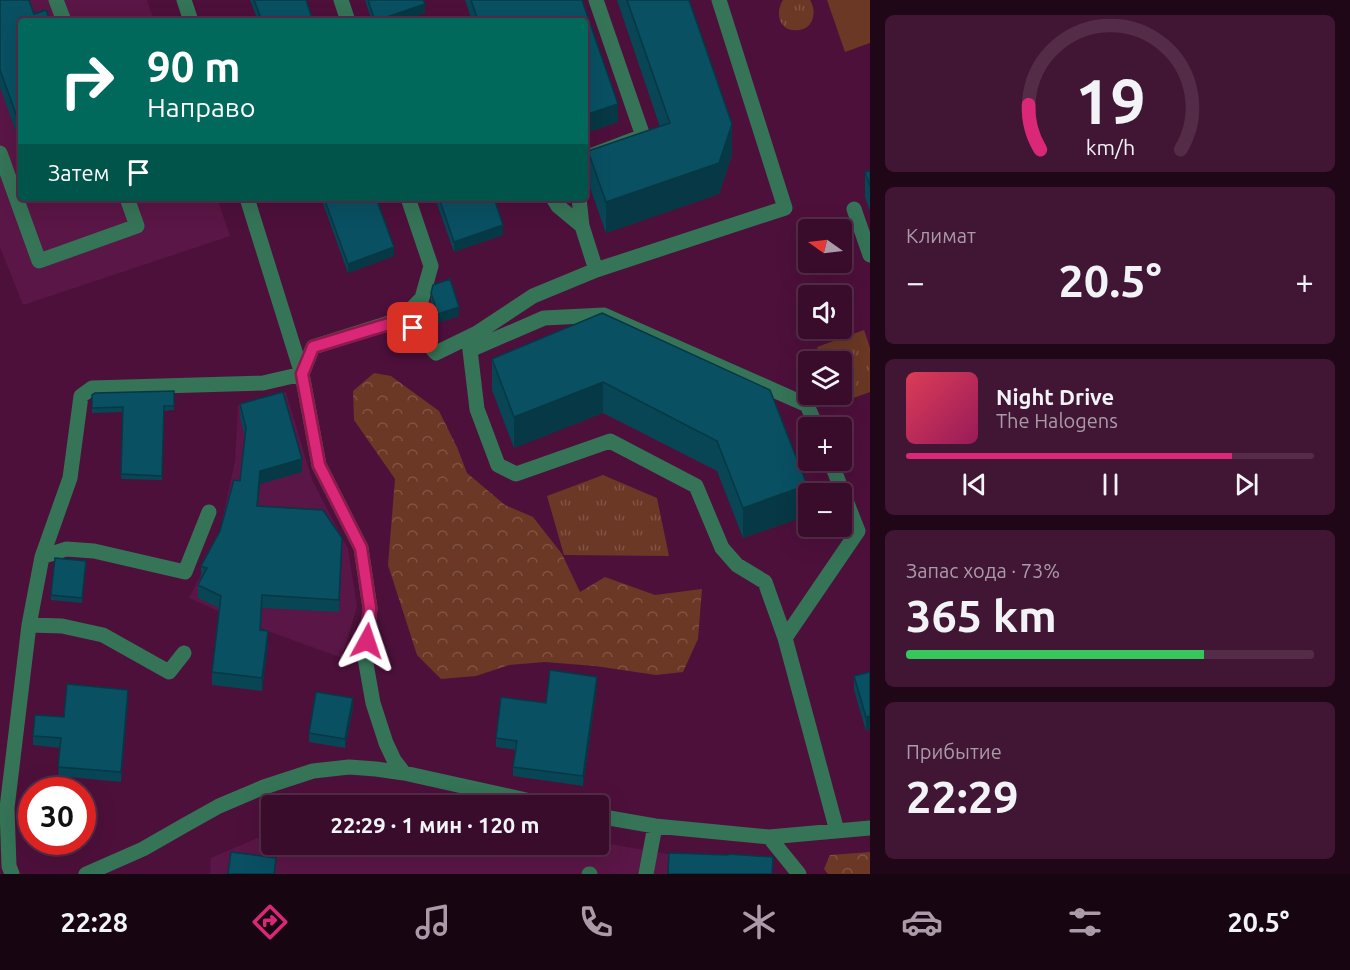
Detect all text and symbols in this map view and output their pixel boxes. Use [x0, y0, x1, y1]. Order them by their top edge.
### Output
icon: right [48, 42, 126, 120]
text: 90 m [147, 43, 241, 90]
text: 19 [1075, 67, 1145, 137]
text: Направо [147, 92, 256, 122]
text: km/h [1085, 136, 1135, 160]
icon: arrive [122, 156, 155, 189]
text: Затем [48, 160, 110, 185]
north arrow [798, 219, 852, 273]
map controls [798, 219, 852, 537]
text: Климат [906, 224, 976, 247]
text: 20.5° [1058, 255, 1162, 306]
text: − [906, 263, 925, 300]
text: + [1295, 263, 1314, 300]
button: sound [798, 285, 852, 339]
pin [387, 302, 438, 353]
icon: arrive [396, 311, 429, 344]
button: layers [798, 351, 852, 405]
text: Night Drive [996, 384, 1114, 409]
text: The Halogens [996, 409, 1118, 432]
button: + [798, 417, 852, 471]
icon: previous [958, 468, 991, 501]
icon: pause [1094, 468, 1127, 501]
icon: next [1230, 468, 1263, 501]
button: − [798, 483, 852, 537]
text: Запас хода · 73% [906, 559, 1060, 582]
text: 365 km [906, 590, 1057, 641]
position arrow [335, 609, 399, 673]
text: Прибытие [906, 740, 1002, 763]
text: 22:29 [906, 771, 1019, 822]
speed limit sign: 30 [18, 777, 96, 855]
text: 22:29 · 1 мин · 120 m [331, 812, 539, 837]
icon: directions [249, 901, 291, 943]
icon: music [412, 901, 454, 943]
icon: phone [575, 901, 617, 943]
icon: climate [738, 901, 780, 943]
icon: car [901, 901, 943, 943]
icon: filters [1064, 901, 1106, 943]
text: 22:28 [61, 907, 128, 937]
text: 20.5° [1228, 907, 1289, 937]

